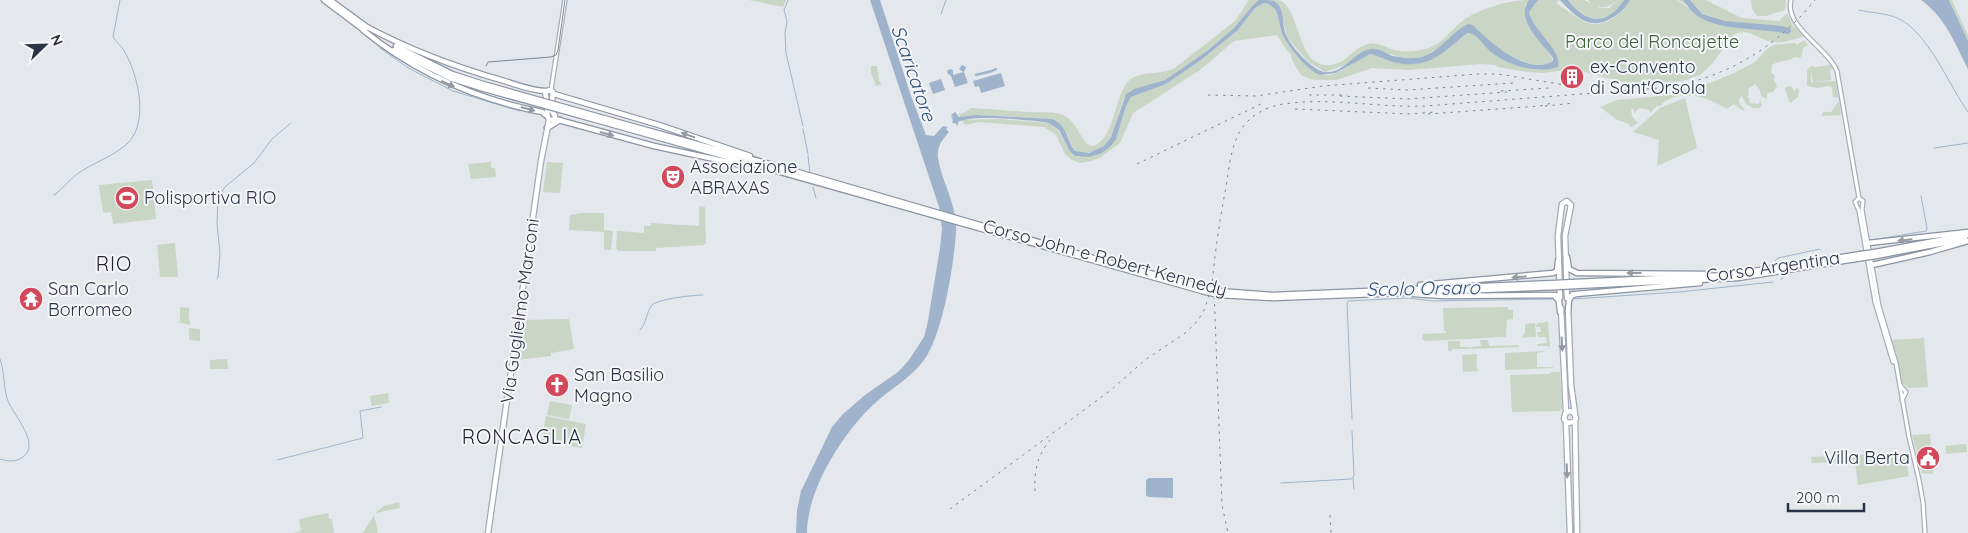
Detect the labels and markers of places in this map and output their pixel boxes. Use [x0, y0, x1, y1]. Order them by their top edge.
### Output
place label: ex-Convento di Sant'Orsola [1590, 55, 1706, 99]
building icon: ex-Convento di Sant'Orsola [1559, 64, 1585, 90]
place label: Associazione ABRAXAS [690, 155, 797, 199]
theatre icon: Associazione ABRAXAS [660, 164, 686, 190]
sports icon: Polisportiva RIO [114, 185, 140, 211]
place label: Polisportiva RIO [144, 186, 276, 209]
place label: San Carlo Borromeo [48, 277, 132, 321]
temple icon: San Carlo Borromeo [18, 286, 44, 312]
place label: San Basilio Magno [574, 363, 664, 407]
church icon: San Basilio Magno [544, 372, 570, 398]
public building icon: Villa Berta [1915, 445, 1941, 471]
place label: Villa Berta [1824, 446, 1910, 469]

